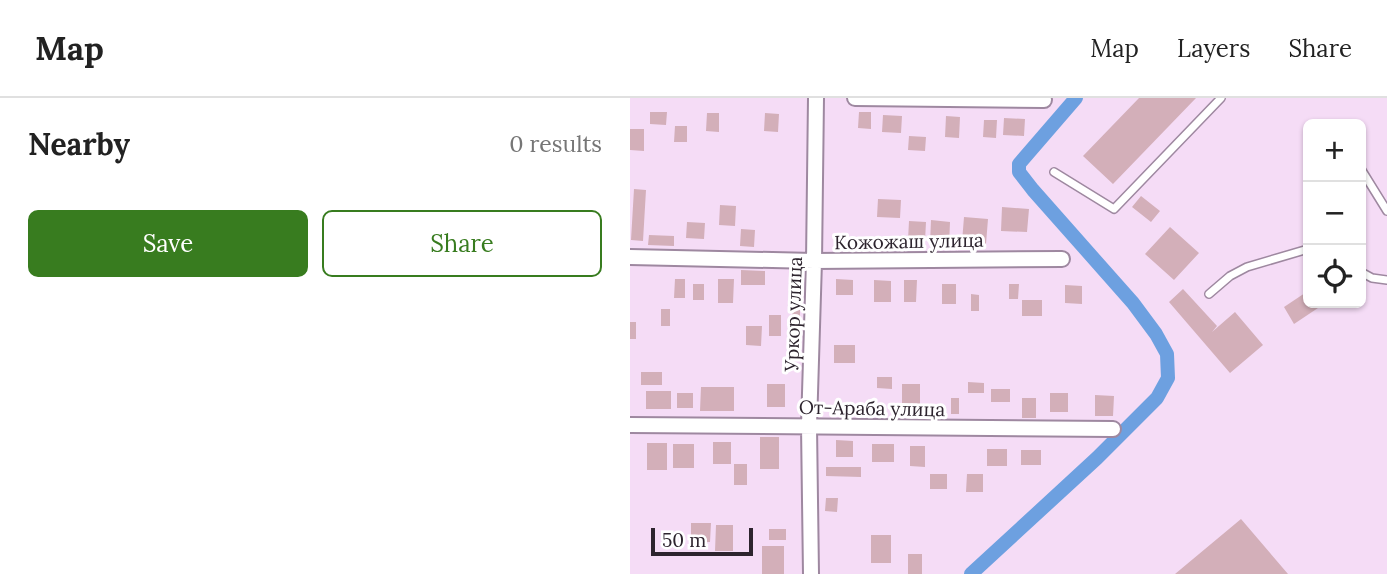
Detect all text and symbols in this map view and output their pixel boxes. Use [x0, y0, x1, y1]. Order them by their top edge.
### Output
text: Map [35, 27, 104, 69]
text: Map [1090, 33, 1139, 64]
text: Layers [1177, 33, 1250, 64]
text: Share [1288, 33, 1352, 64]
map controls [1303, 119, 1366, 308]
button: + [1303, 119, 1366, 182]
text: Nearby [28, 125, 130, 163]
text: 0 results [509, 129, 602, 158]
button: − [1303, 182, 1366, 245]
button: Save [28, 210, 308, 277]
button: Share [322, 210, 602, 277]
street label: Кожожаш улица [834, 228, 984, 254]
button: locate [1303, 245, 1366, 308]
street label: Уркор улица [779, 256, 807, 373]
street label: От-Араба улица [799, 395, 946, 421]
scale bar [651, 525, 752, 557]
text: 50 m [662, 528, 706, 552]

